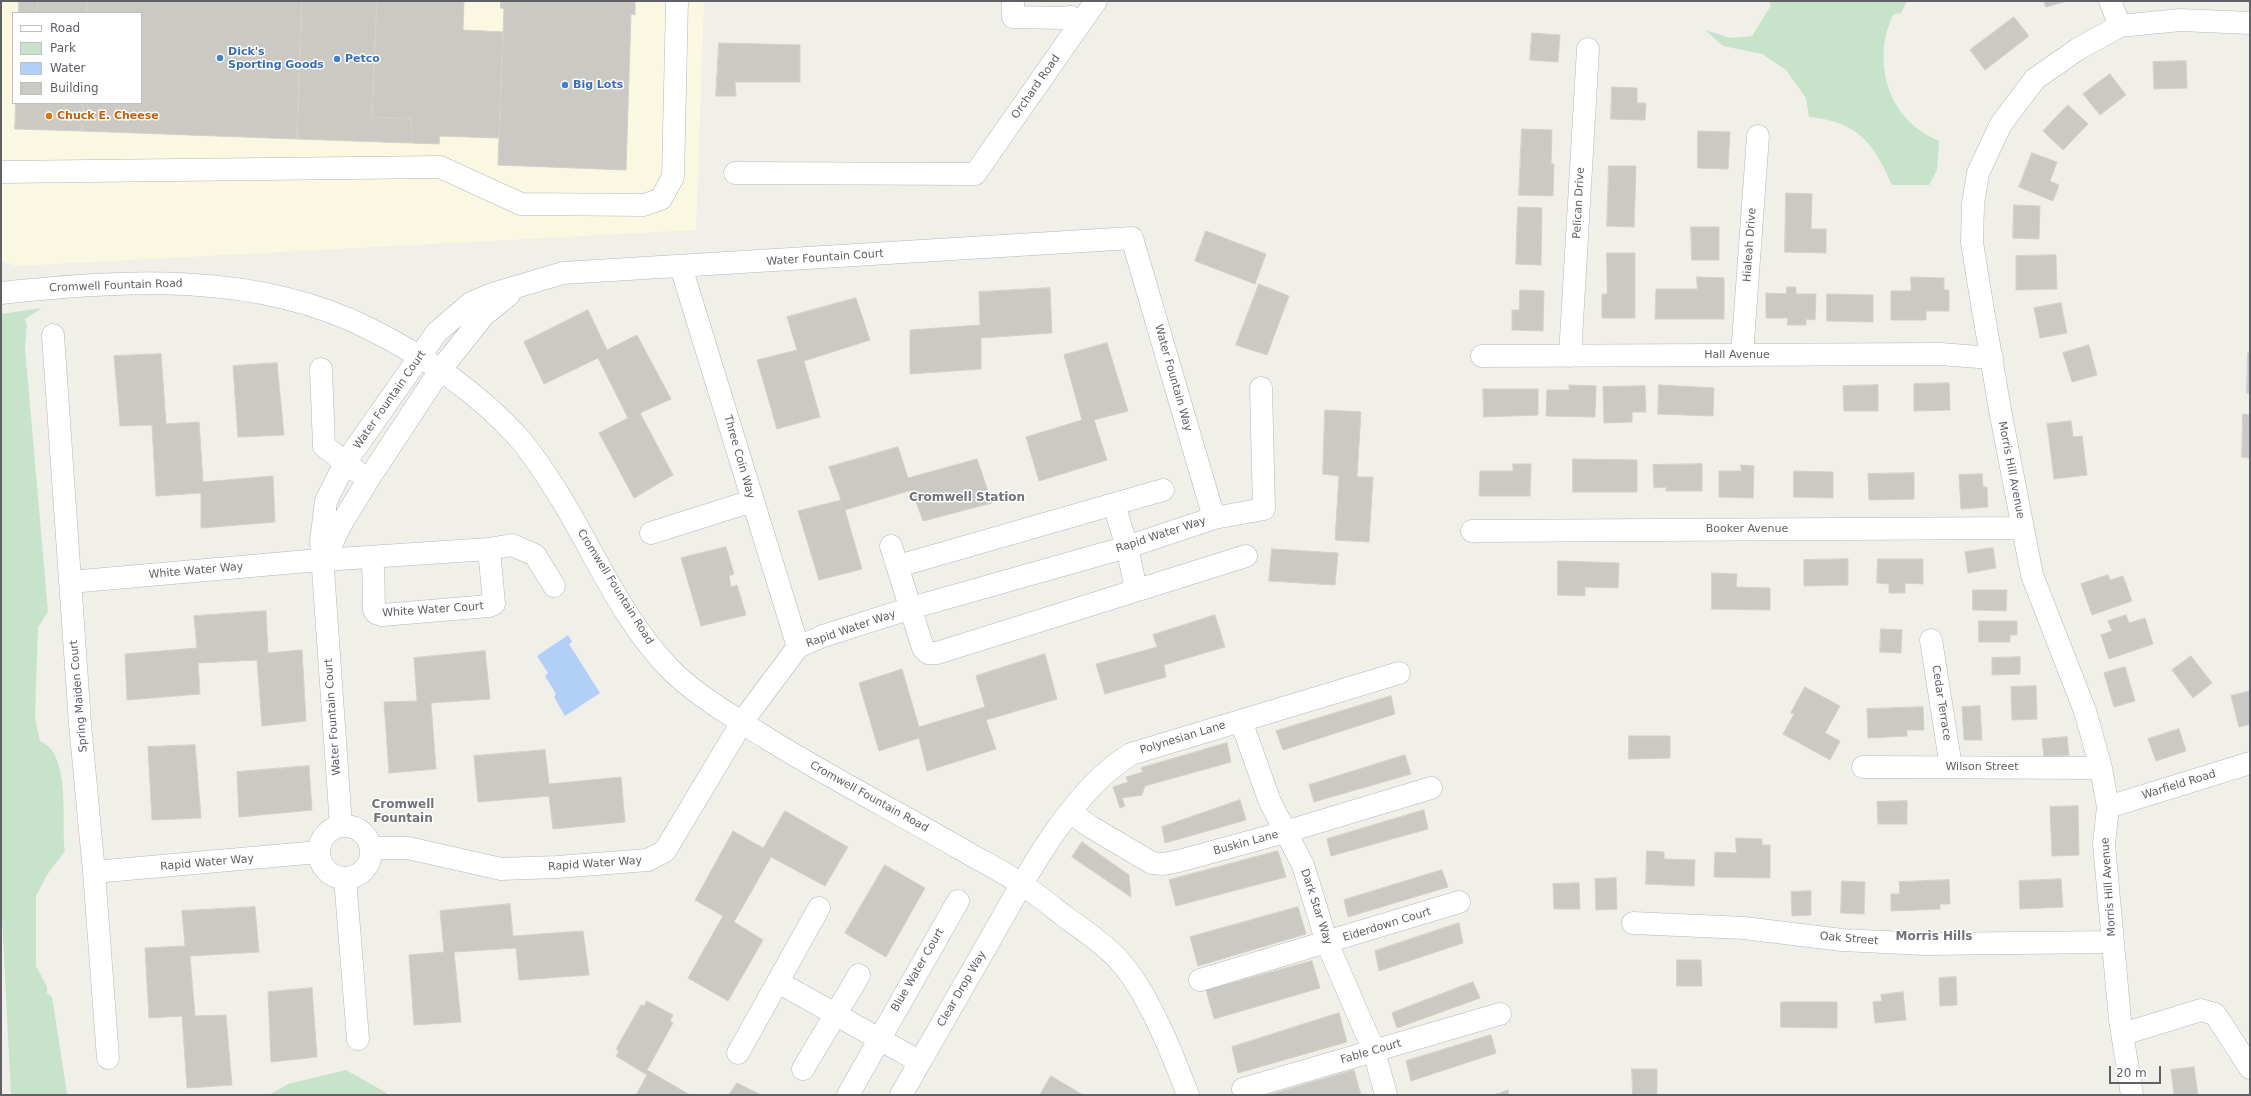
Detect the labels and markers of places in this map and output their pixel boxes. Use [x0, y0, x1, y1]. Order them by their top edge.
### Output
place label: Dick's Sporting Goods [228, 45, 324, 71]
place label: Petco [345, 52, 380, 66]
marker: Dick's Sporting Goods [215, 53, 225, 63]
marker: Petco [332, 54, 342, 64]
place label: Big Lots [573, 78, 623, 92]
marker: Big Lots [560, 80, 570, 90]
place label: Chuck E. Cheese [57, 109, 159, 123]
marker: Chuck E. Cheese [44, 111, 54, 121]

